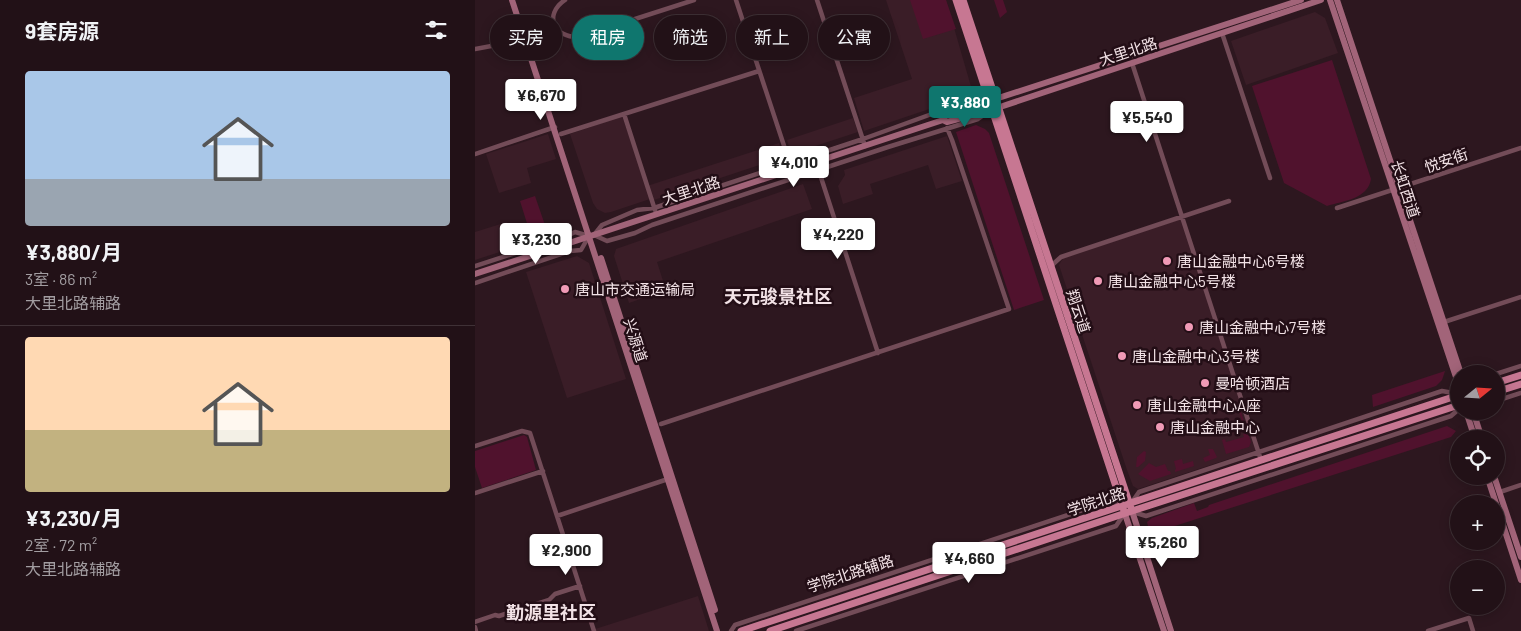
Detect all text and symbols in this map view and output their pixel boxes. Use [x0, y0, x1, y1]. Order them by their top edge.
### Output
chip: 买房 [490, 15, 562, 60]
chip: 租房 [572, 15, 644, 60]
chip: 筛选 [654, 15, 726, 60]
chip: 新上 [736, 15, 808, 60]
chip: 公寓 [818, 15, 890, 60]
icon: filters [422, 16, 450, 44]
text: 9套房源 [25, 18, 99, 43]
street label: 大里北路 [1097, 33, 1159, 69]
pin: ¥6,670 [500, 78, 582, 121]
text: ¥6,670 [516, 85, 566, 104]
pin: ¥3,880 [924, 86, 1006, 128]
text: ¥3,880 [940, 92, 990, 111]
pin: ¥5,540 [1106, 100, 1188, 143]
icon: home [193, 104, 283, 194]
text: ¥5,540 [1121, 107, 1173, 126]
street label: 悦安街 [1422, 144, 1470, 176]
pin: ¥4,010 [753, 146, 835, 188]
text: ¥4,010 [770, 152, 818, 171]
street label: 长虹西道 [1388, 158, 1424, 220]
street label: 大里北路 [660, 172, 722, 208]
pin: ¥4,220 [797, 218, 879, 260]
pin: ¥3,230 [495, 222, 577, 265]
text: ¥4,220 [812, 224, 864, 243]
text: ¥3,230 [511, 229, 561, 248]
text: ¥3,880/月 [25, 239, 122, 264]
place label: 唐山金融中心6号楼 [1177, 252, 1305, 270]
marker: 唐山金融中心6号楼 [1161, 255, 1173, 267]
text: 3室 · 86 m² [25, 269, 97, 288]
place label: 唐山金融中心5号楼 [1108, 272, 1236, 290]
marker: 唐山金融中心5号楼 [1092, 275, 1104, 287]
place label: 唐山市交通运输局 [575, 280, 695, 298]
marker: 唐山市交通运输局 [559, 283, 571, 295]
district label: 天元骏景社区 [724, 285, 832, 307]
street label: 翔云道 [1063, 287, 1095, 335]
text: 大里北路辅路 [25, 293, 121, 312]
street label: 兴源道 [620, 316, 652, 364]
place label: 唐山金融中心7号楼 [1199, 318, 1326, 336]
marker: 唐山金融中心7号楼 [1183, 321, 1195, 333]
place label: 唐山金融中心3号楼 [1132, 347, 1260, 365]
marker: 唐山金融中心3号楼 [1116, 350, 1128, 362]
north arrow [1450, 365, 1505, 420]
map controls [1450, 365, 1505, 615]
icon: home [193, 369, 283, 459]
place label: 曼哈顿酒店 [1215, 374, 1290, 392]
marker: 曼哈顿酒店 [1199, 377, 1211, 389]
place label: 唐山金融中心A座 [1147, 396, 1261, 414]
marker: 唐山金融中心A座 [1131, 399, 1143, 411]
place label: 唐山金融中心 [1170, 418, 1260, 436]
marker: 唐山金融中心 [1154, 421, 1166, 433]
button: locate [1450, 430, 1505, 485]
street label: 学院北路 [1065, 483, 1127, 519]
button: + [1450, 495, 1505, 550]
text: ¥3,230/月 [25, 505, 122, 530]
pin: ¥5,260 [1121, 526, 1203, 568]
text: ¥5,260 [1137, 532, 1187, 551]
pin: ¥2,900 [525, 534, 607, 576]
text: 2室 · 72 m² [25, 535, 97, 554]
text: ¥2,900 [541, 540, 591, 559]
pin: ¥4,660 [928, 542, 1010, 584]
text: ¥4,660 [943, 548, 995, 567]
street label: 学院北路辅路 [804, 551, 896, 595]
text: 大里北路辅路 [25, 559, 121, 578]
button: − [1450, 560, 1505, 615]
district label: 勤源里社区 [506, 601, 596, 623]

